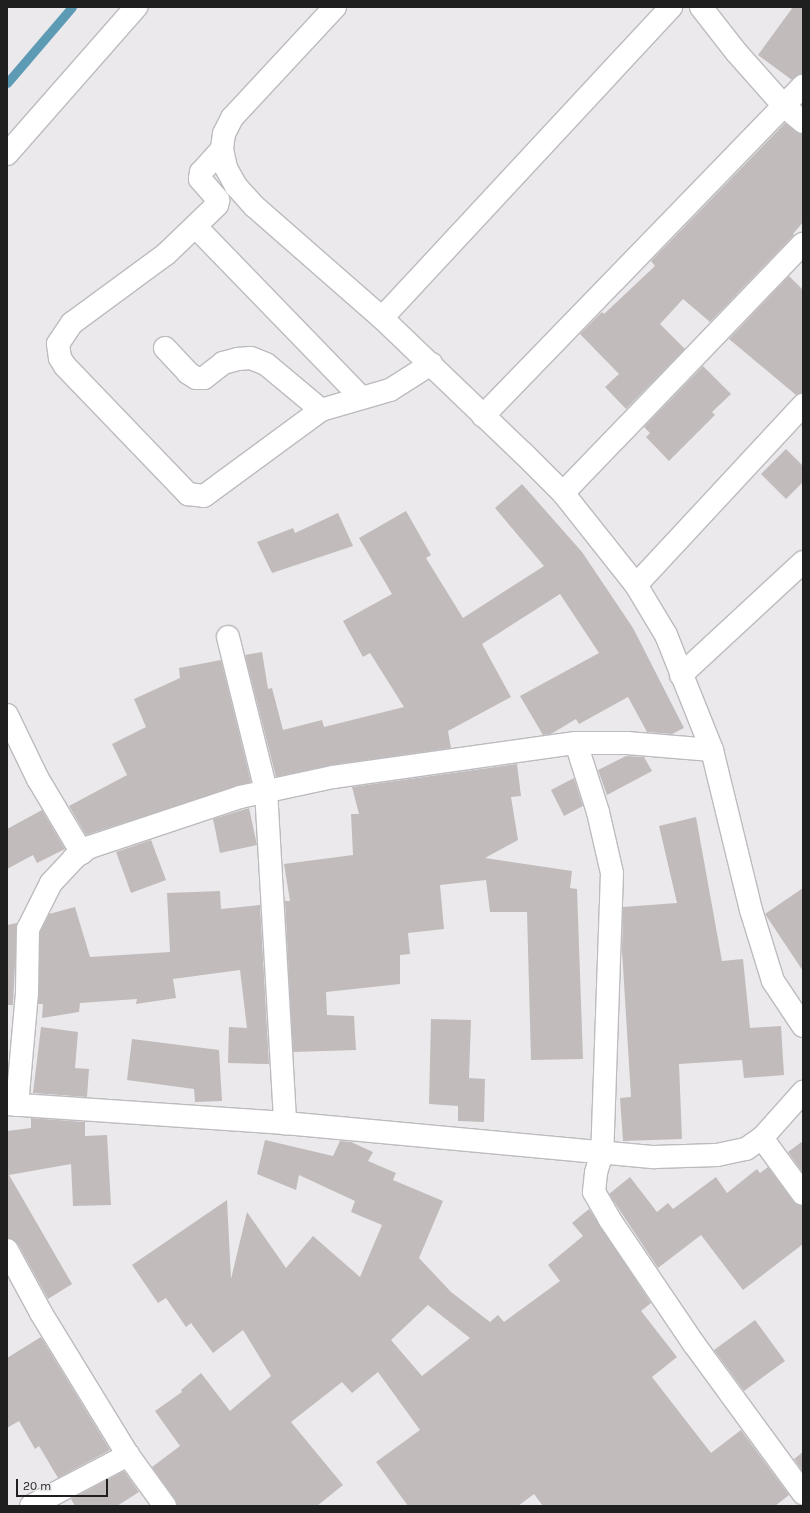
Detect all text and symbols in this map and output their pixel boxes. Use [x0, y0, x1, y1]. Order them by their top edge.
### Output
scale bar [18, 1471, 110, 1497]
text: 20 m [23, 1479, 51, 1493]

